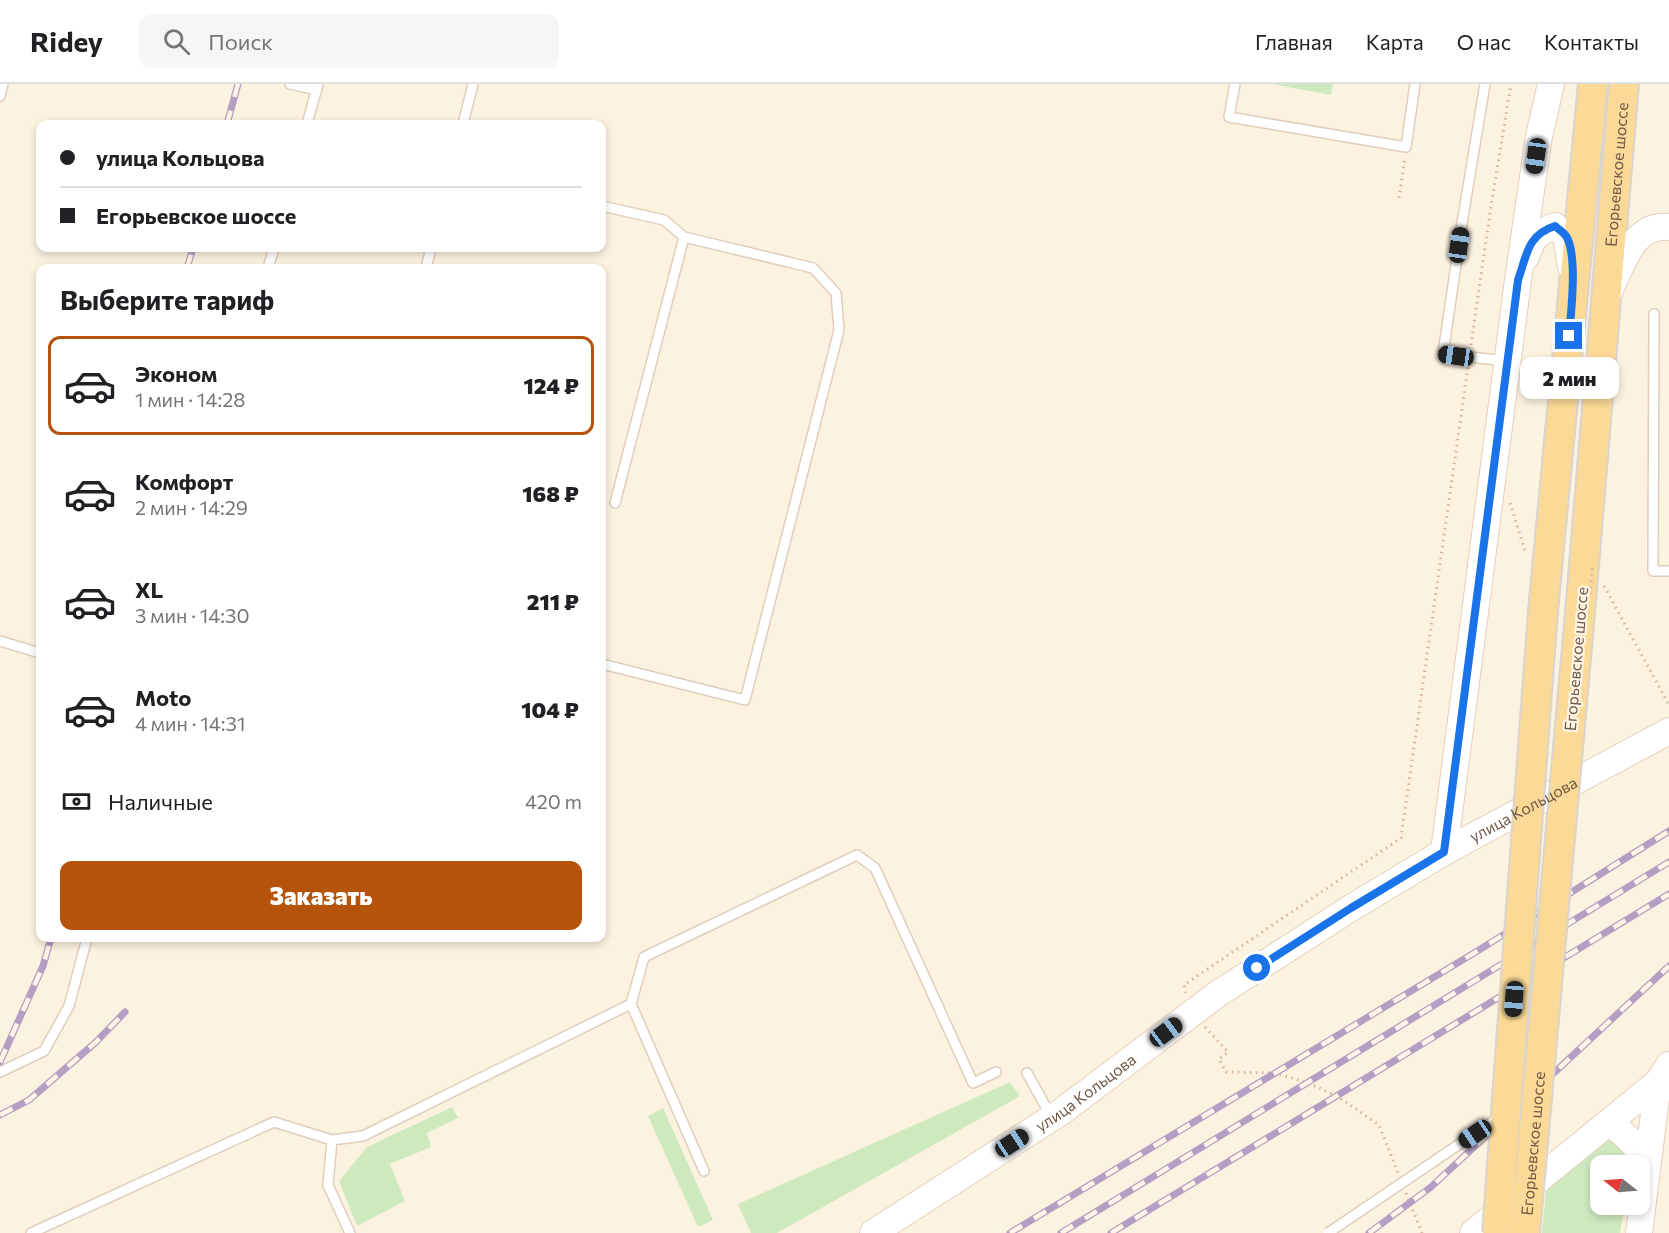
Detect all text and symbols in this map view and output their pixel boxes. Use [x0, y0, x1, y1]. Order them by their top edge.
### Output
search box [139, 14, 559, 68]
text: Ridey [30, 24, 103, 58]
icon: search [160, 25, 193, 58]
text: Поиск [208, 28, 273, 55]
text: Главная [1255, 29, 1333, 54]
text: Карта [1366, 29, 1424, 54]
text: О нас [1457, 29, 1511, 54]
text: Контакты [1544, 29, 1639, 54]
street label: Егорьевское шоссе [1601, 101, 1631, 247]
car [1525, 137, 1547, 175]
text: улица Кольцова [96, 144, 264, 171]
text: Егорьевское шоссе [96, 202, 296, 229]
car [1448, 226, 1470, 264]
text: Выберите тариф [60, 283, 274, 316]
route end [1555, 322, 1582, 349]
car [1437, 345, 1475, 367]
callout: 2 мин [1520, 357, 1618, 399]
icon: car [63, 359, 117, 413]
text: Эконом [135, 360, 217, 387]
text: 2 мин [1543, 366, 1596, 390]
text: 124 ₽ [524, 372, 579, 399]
text: 1 мин · 14:28 [135, 387, 245, 411]
icon: car [63, 467, 117, 521]
text: Комфорт [135, 468, 233, 495]
text: 168 ₽ [522, 480, 579, 507]
text: 2 мин · 14:29 [135, 495, 248, 519]
icon: car [63, 575, 117, 629]
text: XL [135, 576, 163, 603]
street label: Егорьевское шоссе [1560, 586, 1591, 732]
text: 211 ₽ [527, 588, 579, 615]
text: 3 мин · 14:30 [135, 603, 249, 627]
icon: car [63, 683, 117, 737]
text: Moto [135, 684, 191, 711]
text: 104 ₽ [521, 696, 579, 723]
text: 4 мин · 14:31 [135, 711, 246, 735]
street label: улица Кольцова [1466, 772, 1580, 846]
icon: cash [60, 785, 93, 818]
text: Наличные [108, 788, 213, 815]
text: 420 m [525, 789, 582, 813]
button: Заказать [60, 861, 582, 930]
route start [1243, 954, 1270, 981]
car [1504, 980, 1524, 1018]
car [1146, 1014, 1186, 1050]
street label: улица Кольцова [1032, 1049, 1139, 1135]
street label: Егорьевское шоссе [1517, 1070, 1548, 1216]
car [1455, 1116, 1495, 1152]
car [992, 1126, 1032, 1160]
north arrow [1590, 1155, 1650, 1215]
map controls [1590, 1155, 1650, 1215]

